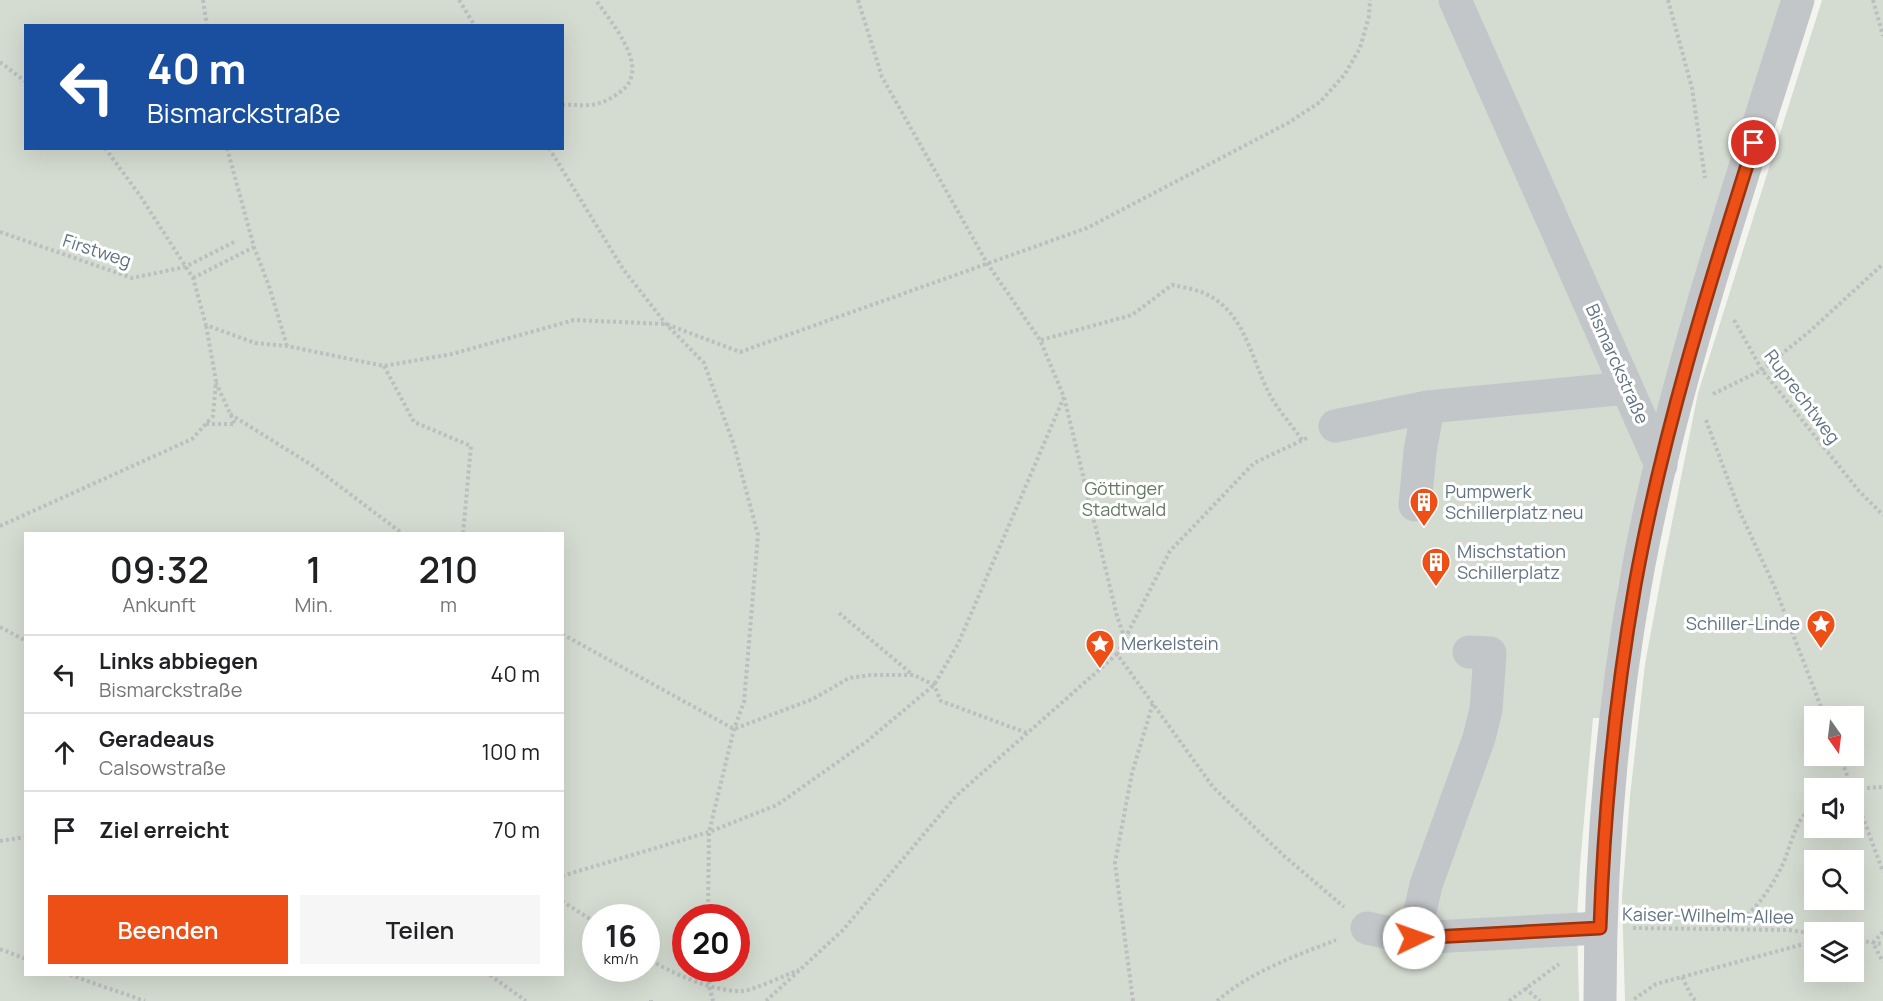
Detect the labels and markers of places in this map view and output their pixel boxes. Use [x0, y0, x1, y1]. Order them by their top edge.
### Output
pin [1728, 117, 1779, 168]
place label: Pumpwerk Schillerplatz neu [1445, 479, 1583, 524]
building icon: Pumpwerk Schillerplatz neu [1408, 486, 1440, 528]
place label: Mischstation Schillerplatz [1457, 539, 1566, 584]
building icon: Mischstation Schillerplatz [1420, 546, 1452, 588]
place icon: Schiller-Linde [1805, 608, 1837, 650]
place label: Schiller-Linde [1686, 611, 1800, 635]
place icon: Merkelstein [1084, 628, 1116, 670]
place label: Merkelstein [1121, 631, 1218, 655]

